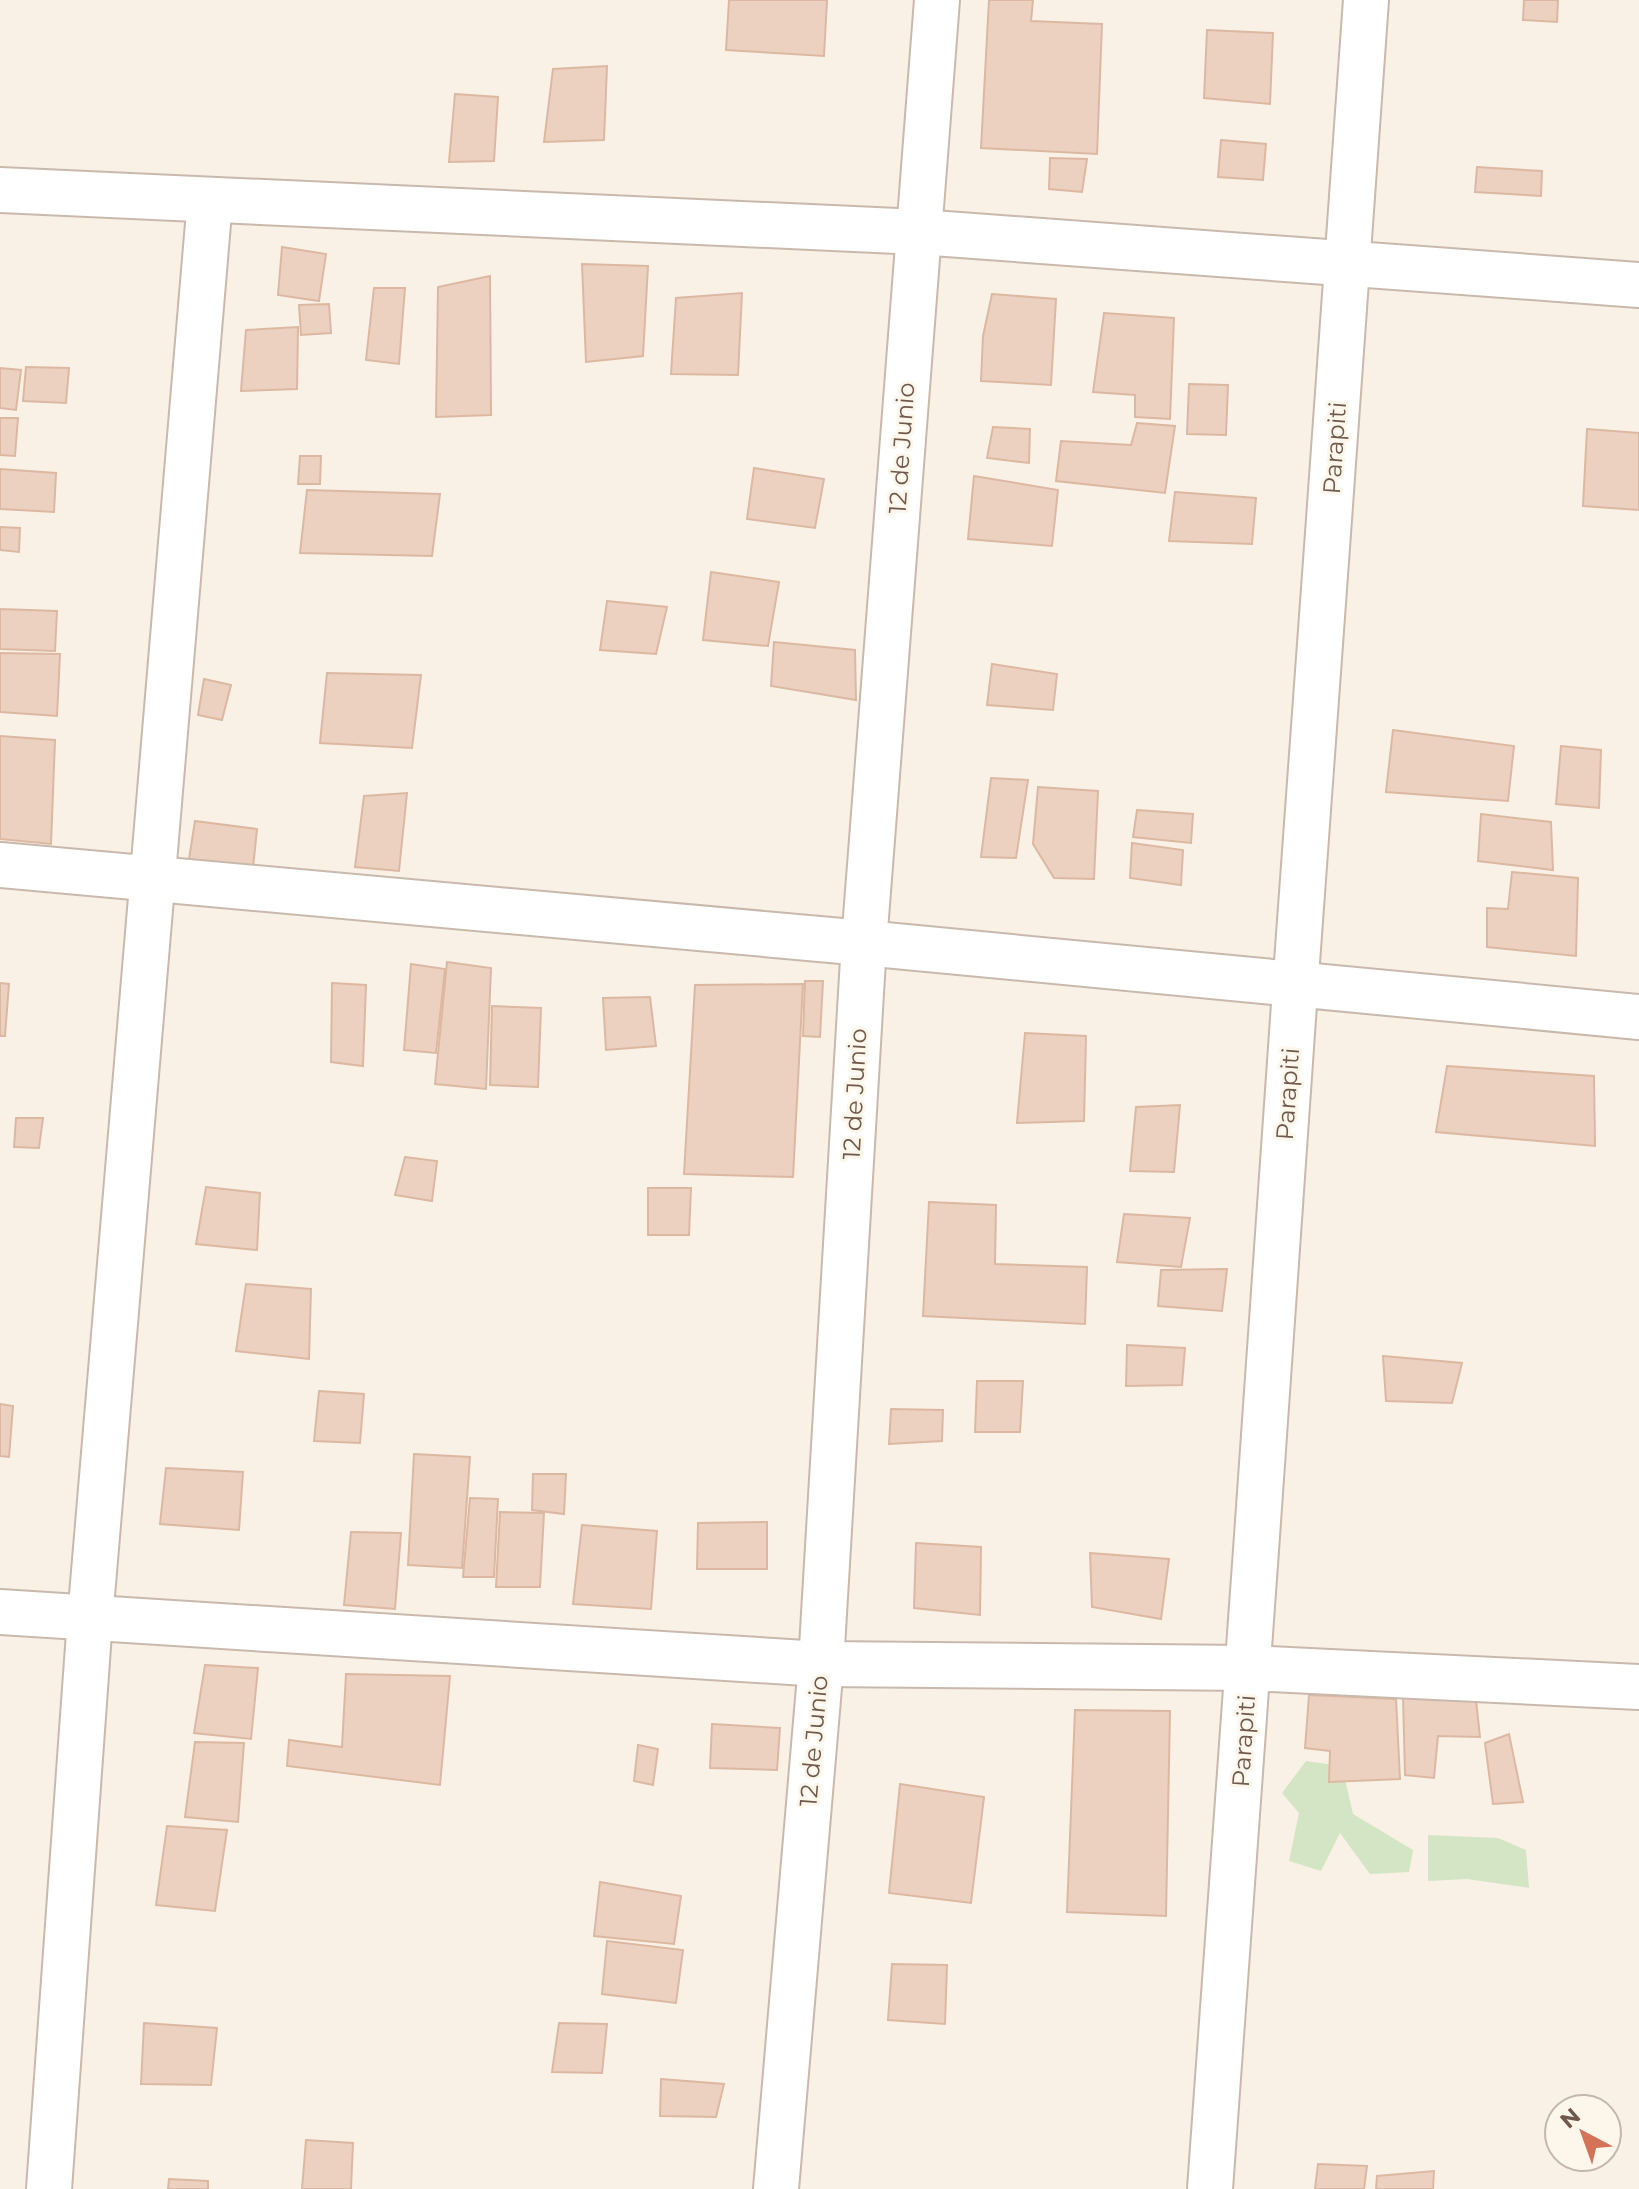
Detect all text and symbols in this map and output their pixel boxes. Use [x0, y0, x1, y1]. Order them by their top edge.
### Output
street label: 12 de Junio [882, 381, 921, 515]
street label: Parapiti [1317, 401, 1352, 495]
street label: 12 de Junio [837, 1028, 872, 1160]
street label: Parapiti [1270, 1047, 1305, 1141]
street label: 12 de Junio [793, 1674, 834, 1808]
street label: Parapiti [1226, 1694, 1261, 1788]
north arrow [1543, 2093, 1623, 2173]
text: N [1555, 2102, 1586, 2134]

